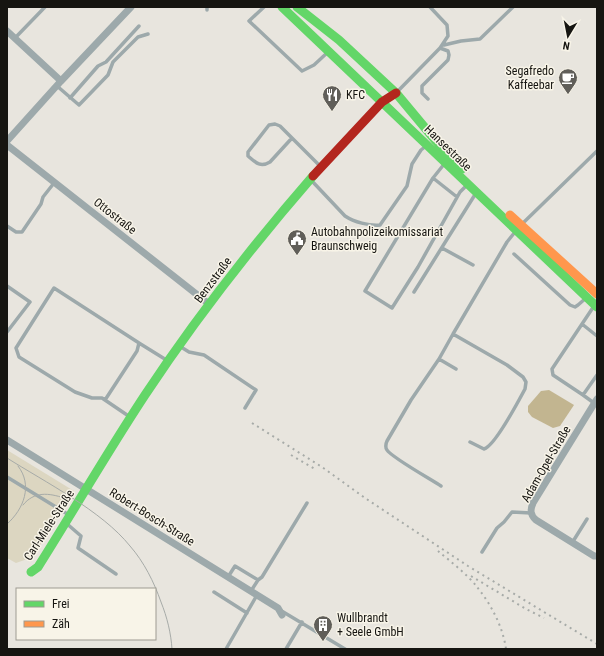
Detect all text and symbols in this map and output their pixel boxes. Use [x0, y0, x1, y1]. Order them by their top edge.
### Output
north arrow [548, 16, 588, 56]
text: N [562, 38, 571, 52]
place label: Segafredo Kaffeebar [506, 64, 554, 92]
cafe icon: Segafredo Kaffeebar [557, 67, 579, 95]
restaurant icon: KFC [321, 84, 343, 112]
place label: KFC [346, 88, 365, 102]
street label: Hansestraße [421, 122, 475, 174]
street label: Ottostraße [91, 195, 139, 237]
place label: Autobahnpolizeikomissariat Braunschweig [311, 225, 443, 253]
public building icon: Autobahnpolizeikomissariat Braunschweig [286, 228, 308, 256]
street label: Benzstraße [191, 254, 235, 306]
street label: Adam-Opel-Straße [518, 423, 574, 505]
street label: Robert-Bosch-Straße [107, 485, 197, 549]
street label: Carl-Miele-Straße [21, 487, 77, 563]
legend [16, 588, 156, 640]
text: Frei [52, 597, 70, 611]
place label: Wullbrandt + Seele GmbH [337, 611, 404, 639]
building icon: Wullbrandt + Seele GmbH [312, 614, 334, 642]
text: Zäh [52, 617, 70, 631]

